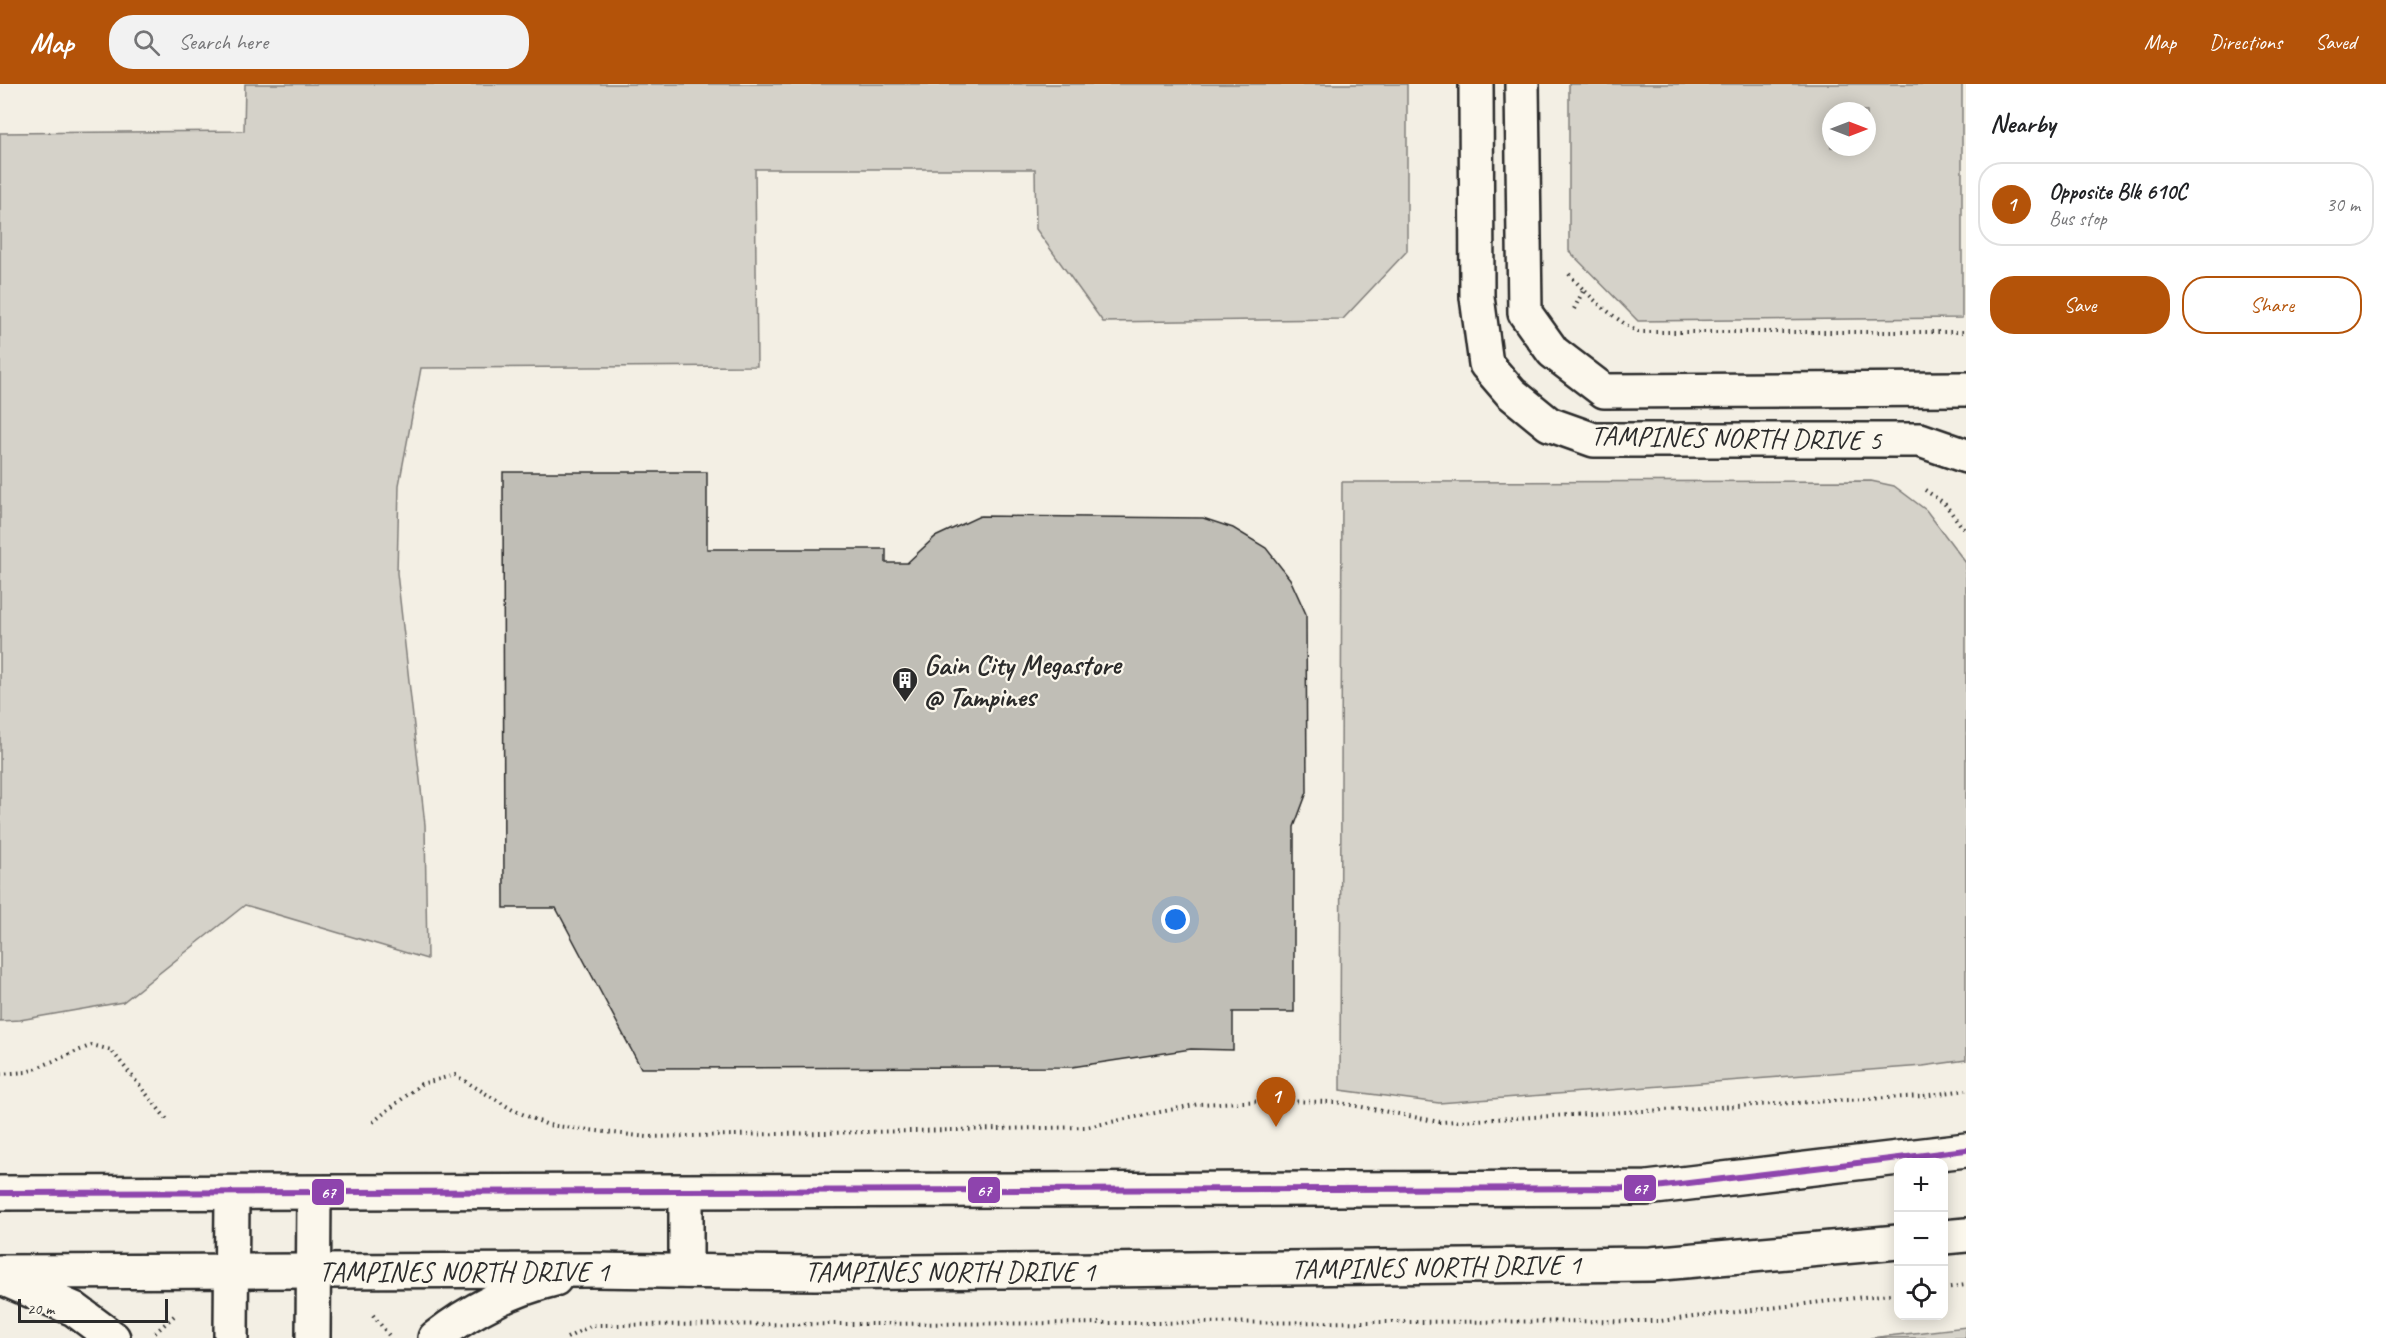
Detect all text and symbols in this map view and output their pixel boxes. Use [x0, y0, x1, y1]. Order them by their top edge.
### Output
search box [109, 15, 529, 69]
text: Map [30, 25, 73, 60]
icon: search [130, 26, 163, 59]
text: Search here [178, 28, 268, 56]
text: Map [2144, 29, 2176, 55]
text: Directions [2209, 29, 2282, 55]
text: Saved [2315, 29, 2356, 55]
north arrow [1822, 102, 1876, 156]
text: Nearby [1990, 107, 2055, 140]
text: Opposite Blk 610C [2049, 178, 2187, 206]
text: 1 [2007, 192, 2016, 217]
text: 30 m [2326, 192, 2360, 217]
text: Bus stop [2049, 206, 2107, 231]
button: Save [1990, 276, 2170, 334]
button: Share [2182, 276, 2362, 334]
street label: TAMPINES NORTH DRIVE 5 [1590, 417, 1883, 458]
place label: Gain City Megastore @ Tampines [924, 647, 1123, 714]
building icon: Gain City Megastore @ Tampines [890, 665, 920, 703]
your location [1161, 905, 1190, 934]
pin: 1 [1256, 1078, 1296, 1127]
map controls [1894, 1158, 1948, 1320]
button: + [1894, 1158, 1948, 1212]
line badge: 67 [1623, 1174, 1657, 1202]
line badge: 67 [967, 1176, 1001, 1204]
line badge: 67 [311, 1178, 345, 1206]
text: 67 [1633, 1179, 1649, 1199]
text: 67 [977, 1181, 993, 1201]
text: 67 [321, 1183, 337, 1203]
button: − [1894, 1212, 1948, 1266]
street label: TAMPINES NORTH DRIVE 1 [1290, 1246, 1583, 1287]
street label: TAMPINES NORTH DRIVE 1 [319, 1254, 611, 1289]
street label: TAMPINES NORTH DRIVE 1 [805, 1254, 1097, 1289]
button: locate [1894, 1266, 1948, 1320]
scale bar [18, 1296, 168, 1324]
text: 20 m [27, 1299, 54, 1319]

